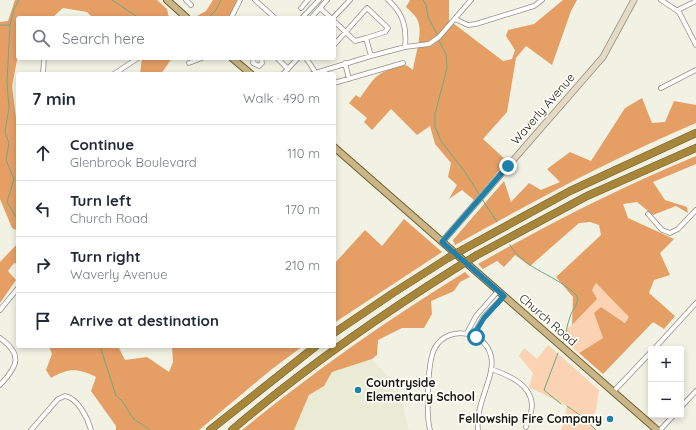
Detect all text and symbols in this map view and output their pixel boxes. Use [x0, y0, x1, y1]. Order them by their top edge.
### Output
search box [16, 16, 336, 60]
icon: search [30, 27, 52, 49]
text: Search here [62, 29, 145, 48]
street label: Waverly Avenue [507, 70, 578, 148]
text: 7 min [32, 88, 76, 109]
text: Walk · 490 m [243, 90, 320, 106]
text: Continue [70, 135, 134, 154]
icon: ahead [32, 142, 54, 164]
text: 110 m [287, 145, 320, 161]
text: Glenbrook Boulevard [70, 154, 197, 170]
route end [499, 157, 517, 175]
text: Turn left [70, 191, 132, 210]
icon: left [32, 198, 54, 220]
text: 170 m [285, 201, 320, 217]
text: Church Road [70, 210, 148, 226]
text: Turn right [70, 247, 141, 266]
icon: right [32, 254, 54, 276]
text: 210 m [285, 257, 320, 273]
text: Waverly Avenue [70, 266, 168, 282]
street label: Church Road [516, 290, 580, 349]
icon: arrive [32, 310, 54, 332]
text: Arrive at destination [70, 311, 219, 330]
route start [467, 328, 485, 346]
map controls [648, 346, 684, 418]
button: + [648, 346, 684, 382]
place label: Countryside Elementary School [366, 375, 475, 404]
button: − [648, 382, 684, 418]
marker: Countryside Elementary School [353, 385, 363, 395]
place label: Fellowship Fire Company [459, 411, 602, 426]
marker: Fellowship Fire Company [605, 414, 615, 424]

